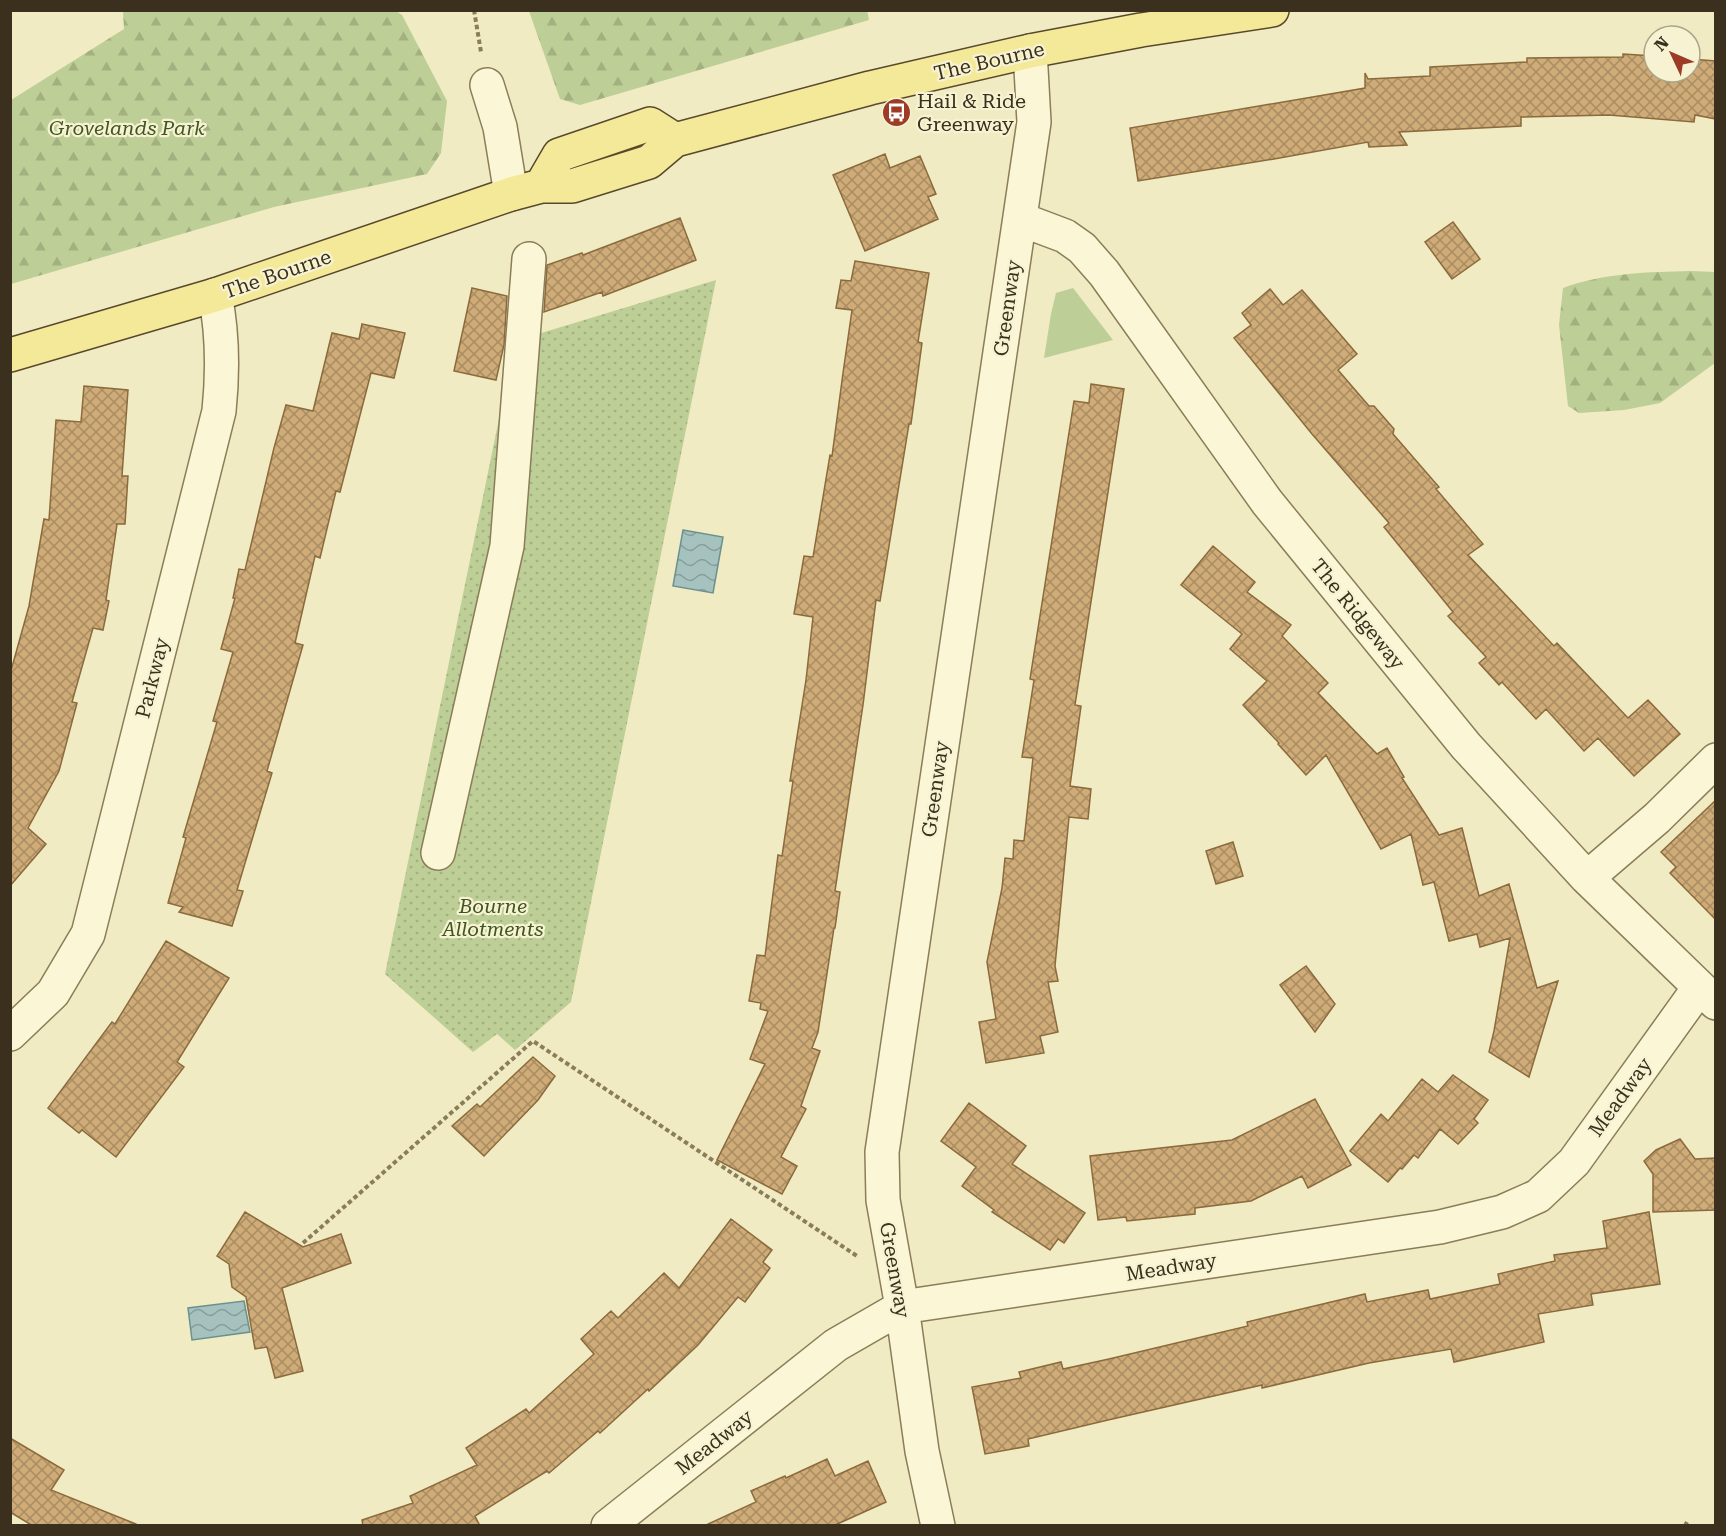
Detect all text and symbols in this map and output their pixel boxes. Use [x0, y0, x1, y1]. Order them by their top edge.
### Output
north arrow [1642, 24, 1702, 84]
text: N [1650, 33, 1673, 55]
street label: The Bourne [931, 37, 1047, 85]
place label: Hail & Ride Greenway [917, 89, 1026, 136]
bus stop icon: Hail & Ride Greenway [880, 97, 912, 129]
park label: Grovelands Park [49, 116, 205, 140]
street label: The Bourne [220, 244, 334, 304]
street label: Greenway [988, 258, 1026, 358]
street label: The Ridgeway [1306, 554, 1410, 674]
street label: Parkway [130, 635, 174, 721]
street label: Greenway [916, 739, 954, 839]
park label: Bourne Allotments [441, 894, 544, 941]
street label: Meadway [1583, 1053, 1657, 1141]
street label: Greenway [875, 1220, 915, 1320]
street label: Meadway [1124, 1248, 1218, 1286]
street label: Meadway [671, 1404, 758, 1480]

